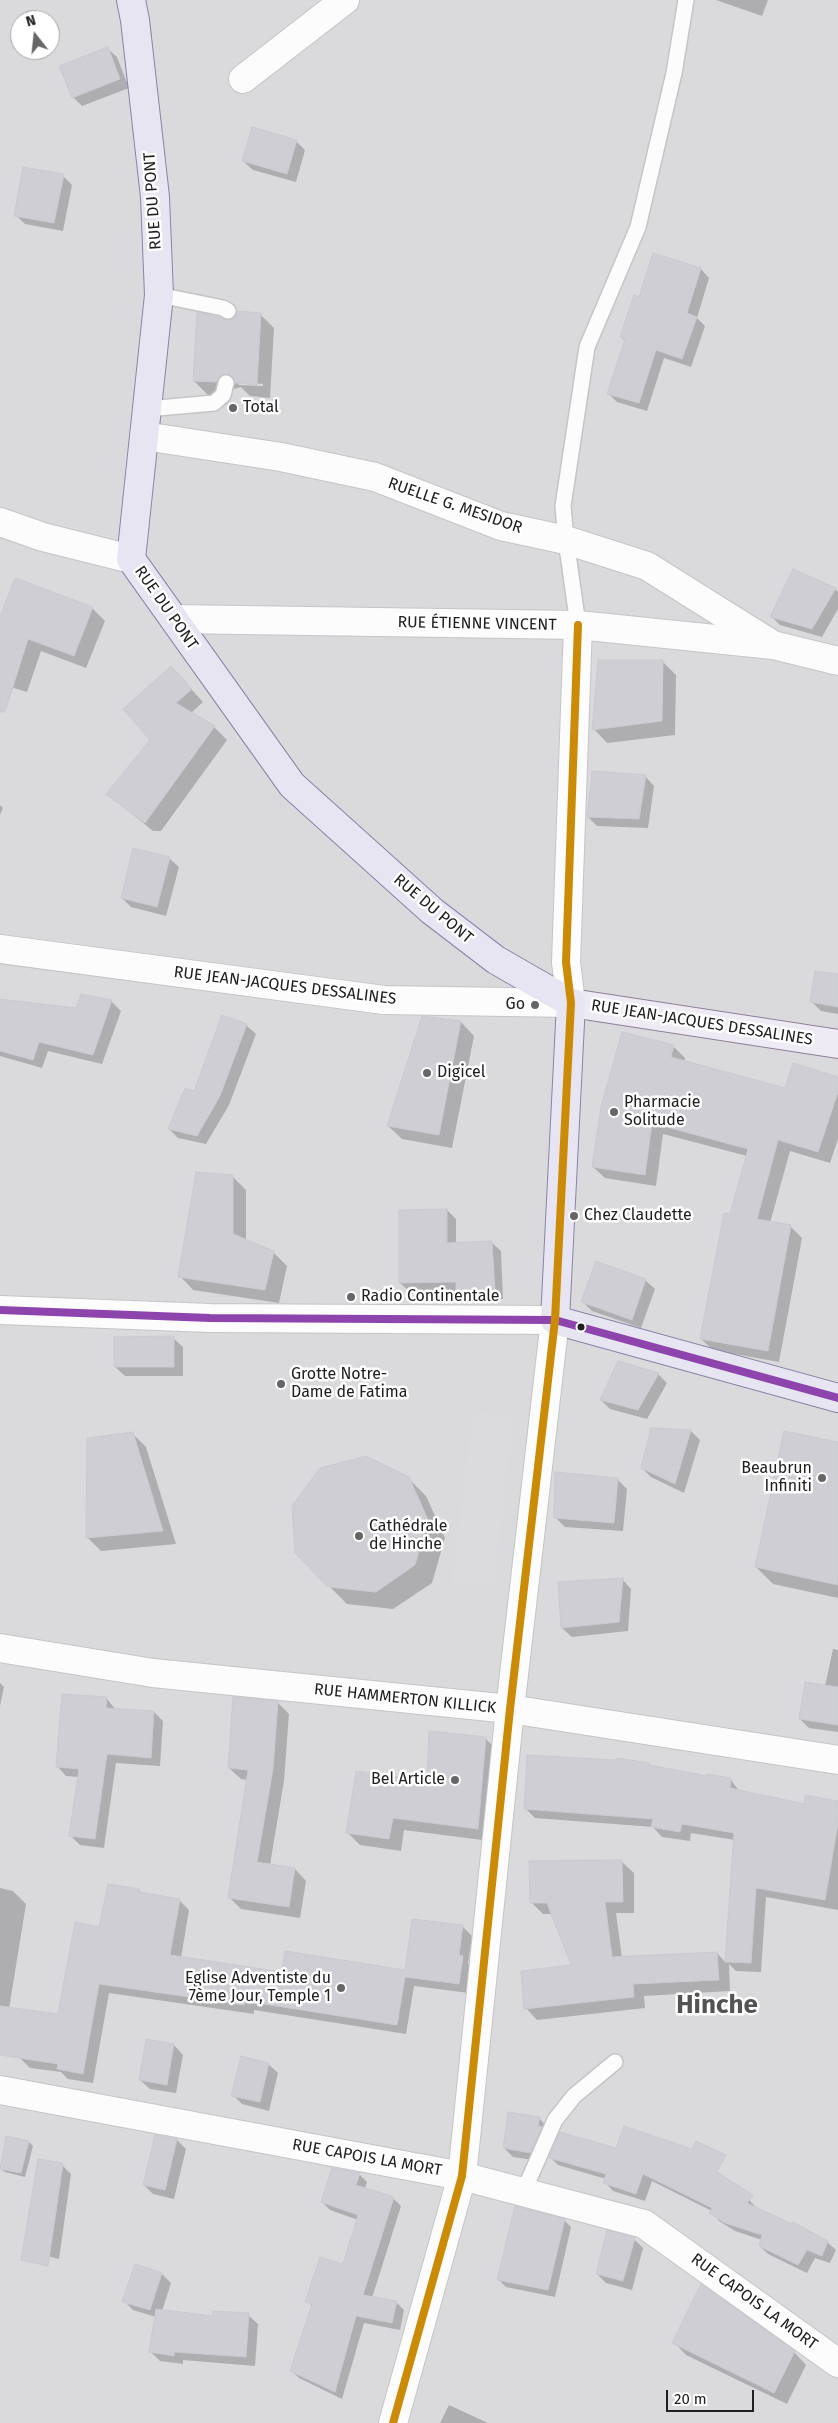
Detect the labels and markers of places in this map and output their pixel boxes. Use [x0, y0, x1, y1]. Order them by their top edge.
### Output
place label: Total [243, 398, 279, 418]
marker: Total [227, 402, 239, 414]
place label: Go [506, 995, 525, 1015]
marker: Go [529, 999, 541, 1011]
place label: Digicel [437, 1063, 485, 1083]
marker: Digicel [421, 1067, 433, 1079]
place label: Pharmacie Solitude [624, 1093, 701, 1131]
marker: Pharmacie Solitude [608, 1106, 620, 1118]
place label: Chez Claudette [584, 1206, 692, 1226]
marker: Chez Claudette [568, 1210, 580, 1222]
place label: Radio Continentale [361, 1287, 500, 1307]
marker: Radio Continentale [345, 1291, 357, 1303]
unlabelled marker [576, 1322, 586, 1332]
place label: Grotte Notre- Dame de Fatima [291, 1365, 407, 1403]
marker: Grotte Notre- Dame de Fatima [275, 1378, 287, 1390]
place label: Beaubrun Infiniti [741, 1459, 812, 1497]
marker: Beaubrun Infiniti [816, 1472, 828, 1484]
place label: Cathédrale de Hinche [369, 1517, 447, 1555]
marker: Cathédrale de Hinche [353, 1530, 365, 1542]
place label: Bel Article [371, 1770, 445, 1790]
marker: Bel Article [449, 1774, 461, 1786]
place label: Eglise Adventiste du 7ème Jour, Temple 1 [185, 1969, 331, 2007]
marker: Eglise Adventiste du 7ème Jour, Temple 1 [335, 1982, 347, 1994]

